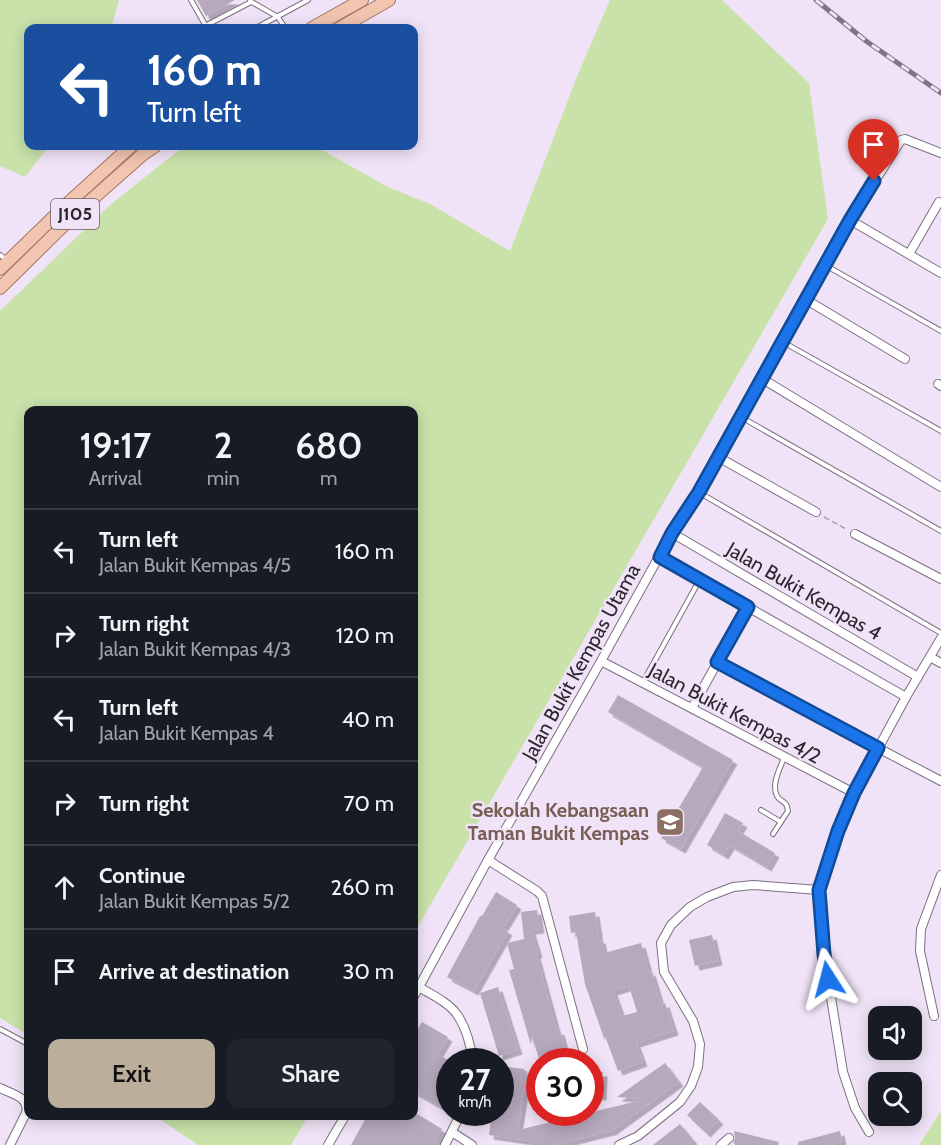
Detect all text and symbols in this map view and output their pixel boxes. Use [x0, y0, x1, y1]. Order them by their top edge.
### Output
text: 160 m [147, 44, 262, 96]
icon: left [48, 48, 126, 126]
text: Turn left [147, 96, 241, 129]
pin [848, 119, 899, 181]
icon: arrive [857, 128, 890, 161]
road number: J105 [51, 199, 99, 229]
text: 19:17 [79, 423, 151, 467]
text: 2 [214, 423, 233, 467]
text: 680 [295, 423, 363, 467]
text: Arrival [89, 466, 142, 490]
text: min [207, 466, 240, 490]
text: m [320, 466, 338, 490]
text: Turn left [99, 526, 178, 553]
icon: left [48, 535, 81, 568]
street label: Jalan Bukit Kempas 4 [721, 536, 886, 645]
text: 160 m [335, 538, 394, 565]
text: Jalan Bukit Kempas 4/5 [99, 553, 291, 577]
street label: Jalan Bukit Kempas Utama [516, 559, 645, 765]
text: Turn right [99, 610, 189, 637]
icon: right [48, 619, 81, 652]
text: 120 m [336, 622, 394, 649]
text: Jalan Bukit Kempas 4/3 [99, 637, 291, 661]
street label: Jalan Bukit Kempas 4/2 [644, 657, 825, 769]
text: Turn left [99, 694, 178, 721]
icon: left [48, 703, 81, 736]
text: 40 m [342, 706, 394, 733]
text: Jalan Bukit Kempas 4 [99, 721, 274, 745]
icon: right [48, 787, 81, 820]
text: Turn right [99, 790, 189, 817]
text: 70 m [344, 790, 394, 817]
place label: Sekolah Kebangsaan Taman Bukit Kempas [467, 798, 649, 845]
school or university icon: Sekolah Kebangsaan Taman Bukit Kempas [654, 806, 686, 838]
text: Continue [99, 862, 185, 889]
icon: ahead [48, 871, 81, 904]
text: 260 m [330, 874, 394, 901]
text: Jalan Bukit Kempas 5/2 [99, 889, 290, 913]
position arrow [796, 947, 860, 1011]
icon: arrive [48, 955, 81, 988]
text: Arrive at destination [99, 958, 289, 985]
text: 30 m [342, 958, 394, 985]
map controls [868, 1006, 922, 1126]
button: sound [868, 1006, 922, 1060]
button: Exit [48, 1039, 215, 1108]
button: Share [227, 1039, 394, 1108]
speed limit sign: 30 [526, 1048, 604, 1126]
text: 27 [459, 1061, 491, 1098]
button: search [868, 1072, 922, 1126]
text: km/h [459, 1093, 491, 1111]

